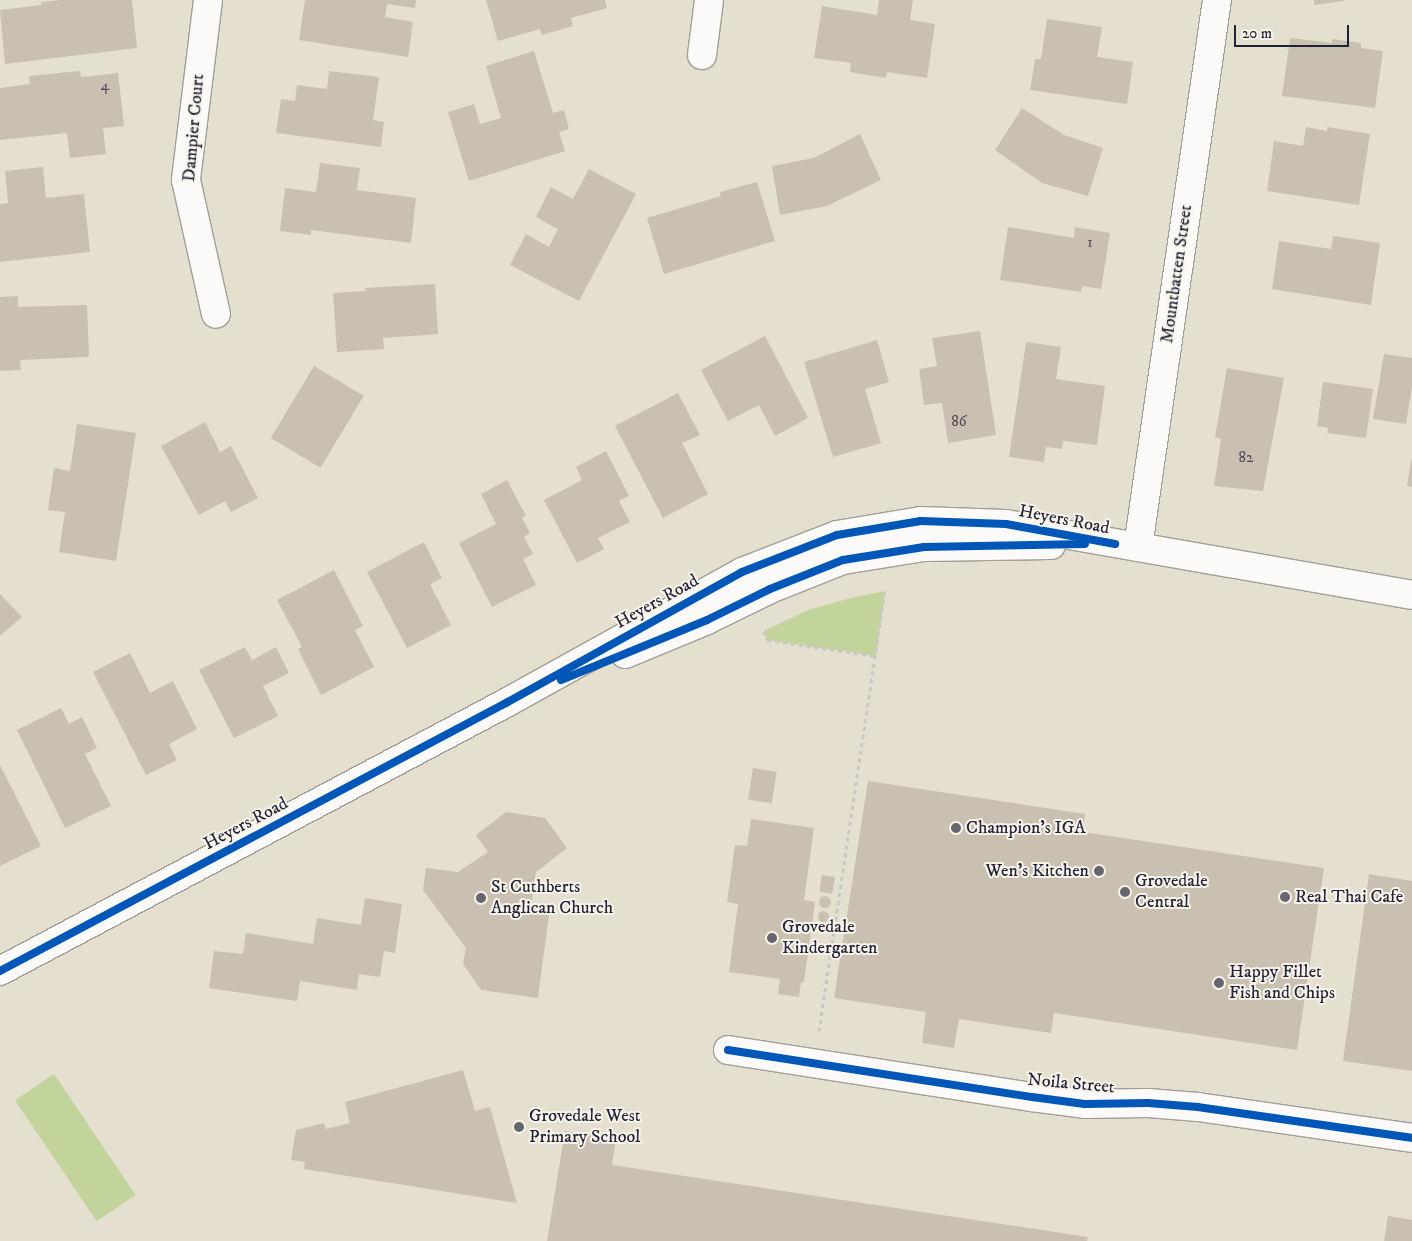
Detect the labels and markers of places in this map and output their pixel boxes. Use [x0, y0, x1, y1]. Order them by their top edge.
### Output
place label: Champion's IGA [966, 817, 1086, 839]
marker: Champion's IGA [950, 822, 962, 834]
place label: Wen's Kitchen [985, 860, 1089, 882]
marker: Wen's Kitchen [1093, 865, 1105, 877]
place label: Grovedale Central [1135, 871, 1208, 914]
place label: St Cuthberts Anglican Church [491, 877, 613, 920]
marker: Grovedale Central [1119, 886, 1131, 898]
place label: Real Thai Cafe [1295, 886, 1403, 908]
marker: Real Thai Cafe [1279, 891, 1291, 903]
marker: St Cuthberts Anglican Church [475, 892, 487, 904]
place label: Grovedale Kindergarten [782, 917, 878, 960]
marker: Grovedale Kindergarten [766, 932, 778, 944]
place label: Happy Fillet Fish and Chips [1229, 962, 1335, 1004]
marker: Happy Fillet Fish and Chips [1213, 977, 1225, 989]
place label: Grovedale West Primary School [529, 1106, 641, 1148]
marker: Grovedale West Primary School [513, 1121, 525, 1133]

